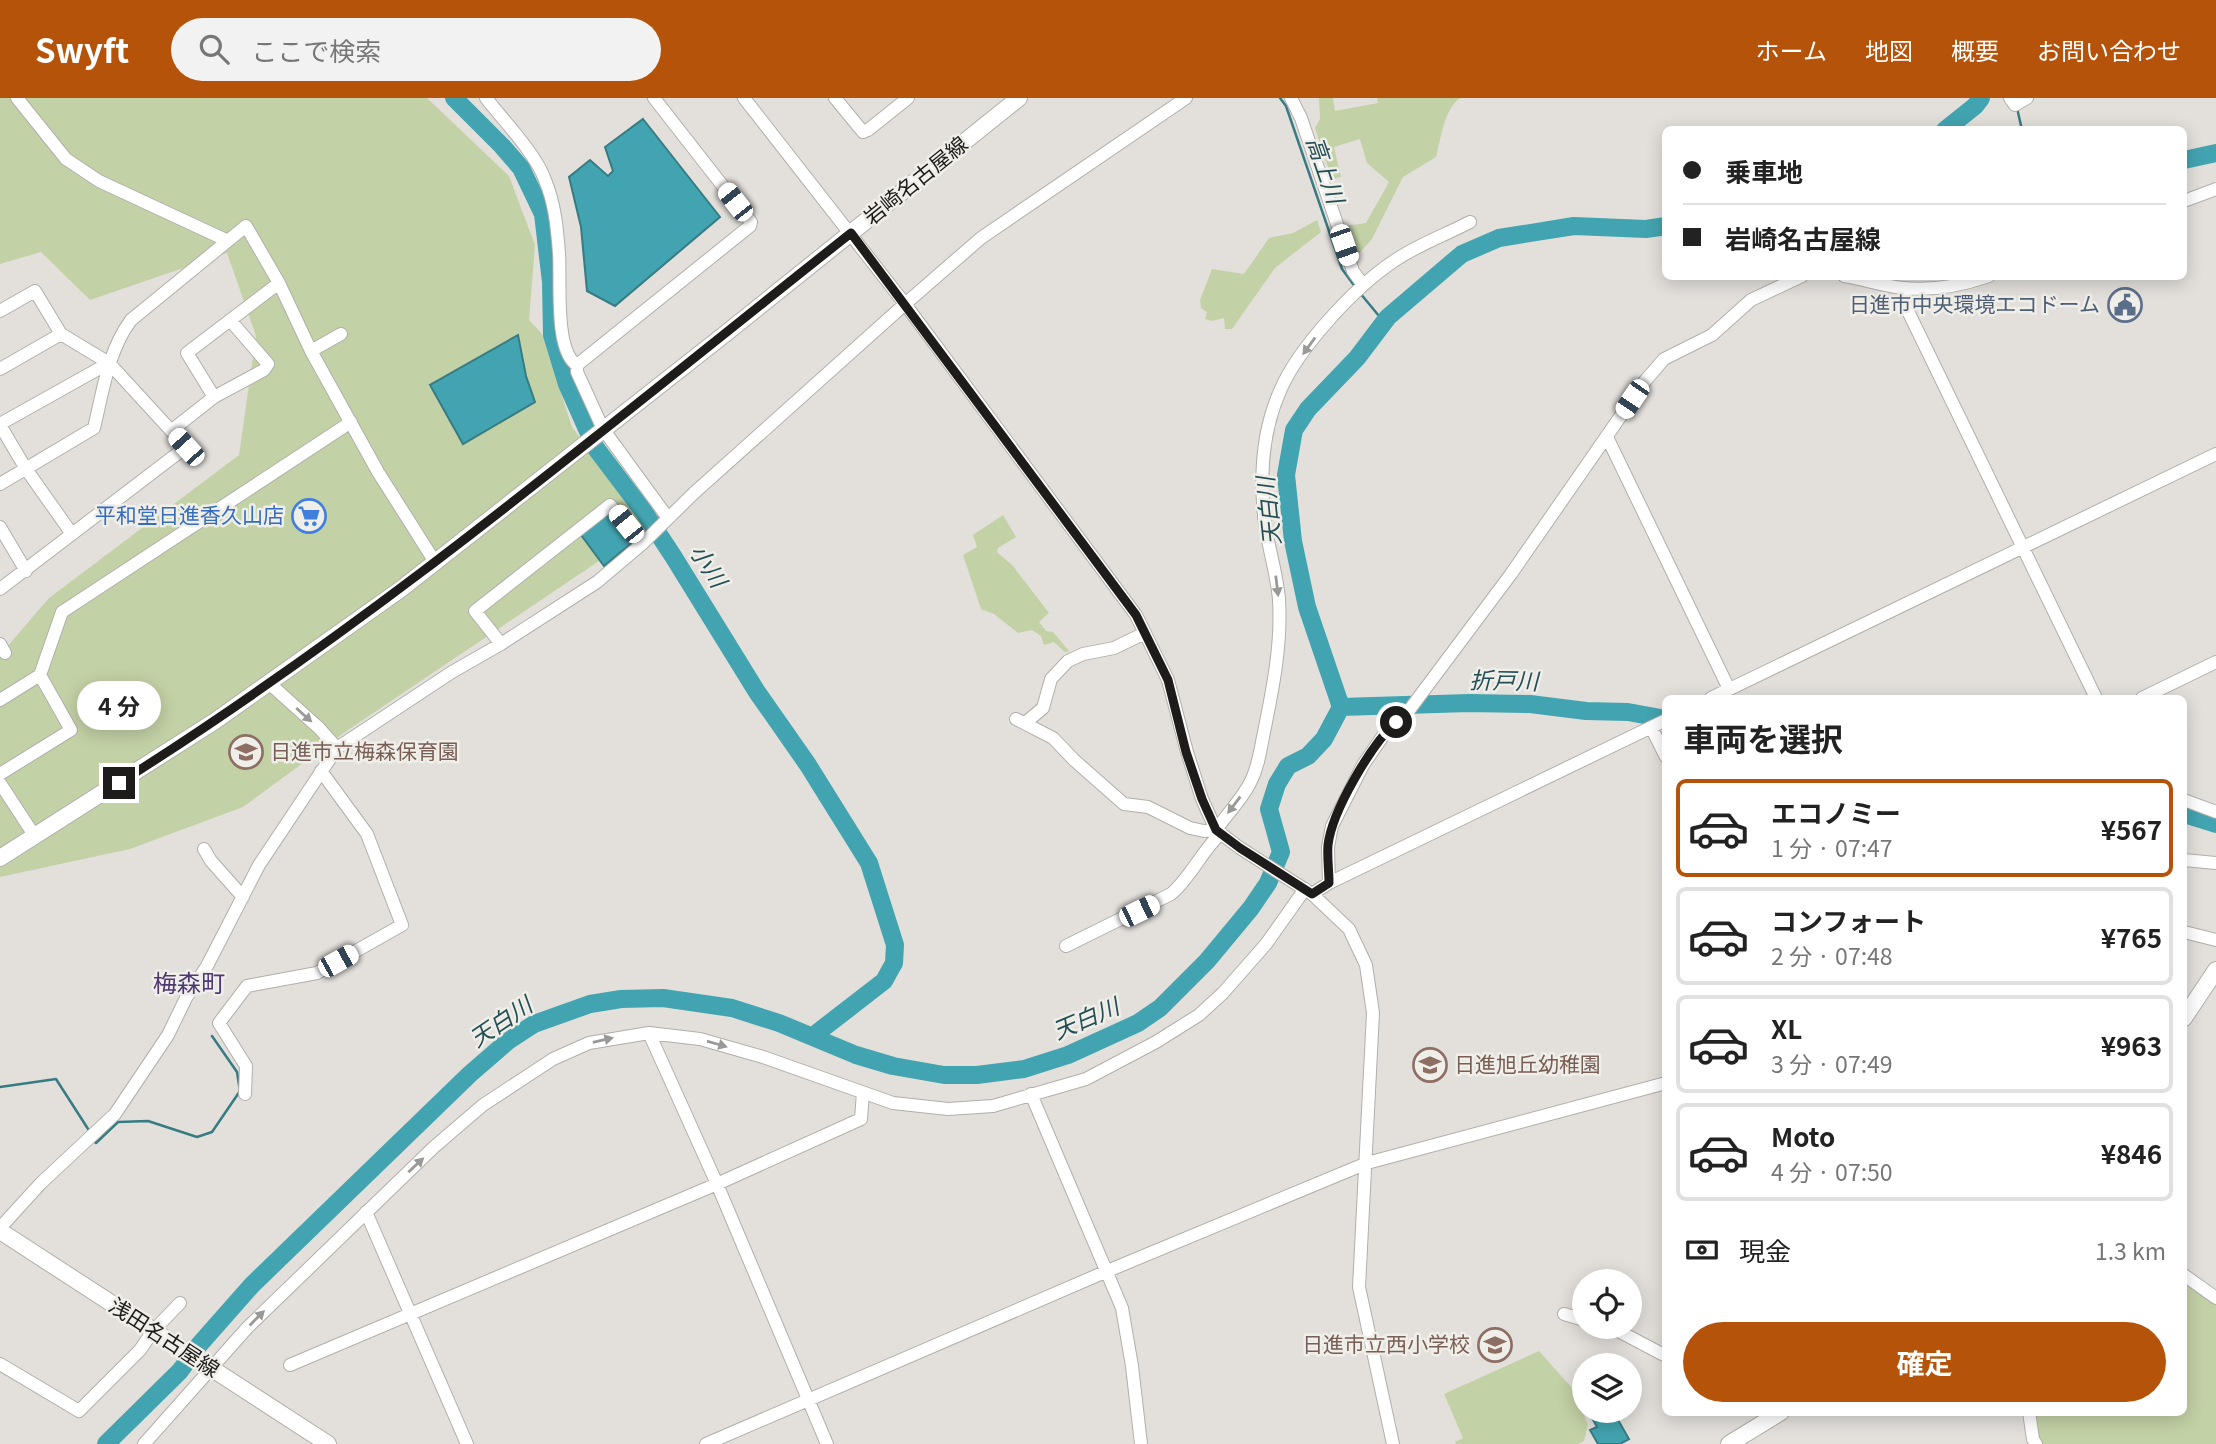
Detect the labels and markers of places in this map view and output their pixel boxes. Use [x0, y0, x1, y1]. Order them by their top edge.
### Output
public building icon: 日進市中央環境エコドーム [2106, 286, 2144, 324]
place label: 日進市中央環境エコドーム [1849, 288, 2100, 318]
supermarket icon: 平和堂日進香久山店 [290, 497, 328, 535]
place label: 平和堂日進香久山店 [95, 499, 284, 529]
school or university icon: 日進市立梅森保育園 [227, 733, 265, 771]
place label: 日進市立梅森保育園 [270, 735, 459, 765]
school or university icon: 日進旭丘幼稚園 [1411, 1046, 1449, 1084]
place label: 日進旭丘幼稚園 [1454, 1048, 1601, 1078]
school or university icon: 日進市立西小学校 [1476, 1326, 1514, 1364]
place label: 日進市立西小学校 [1302, 1328, 1470, 1358]

